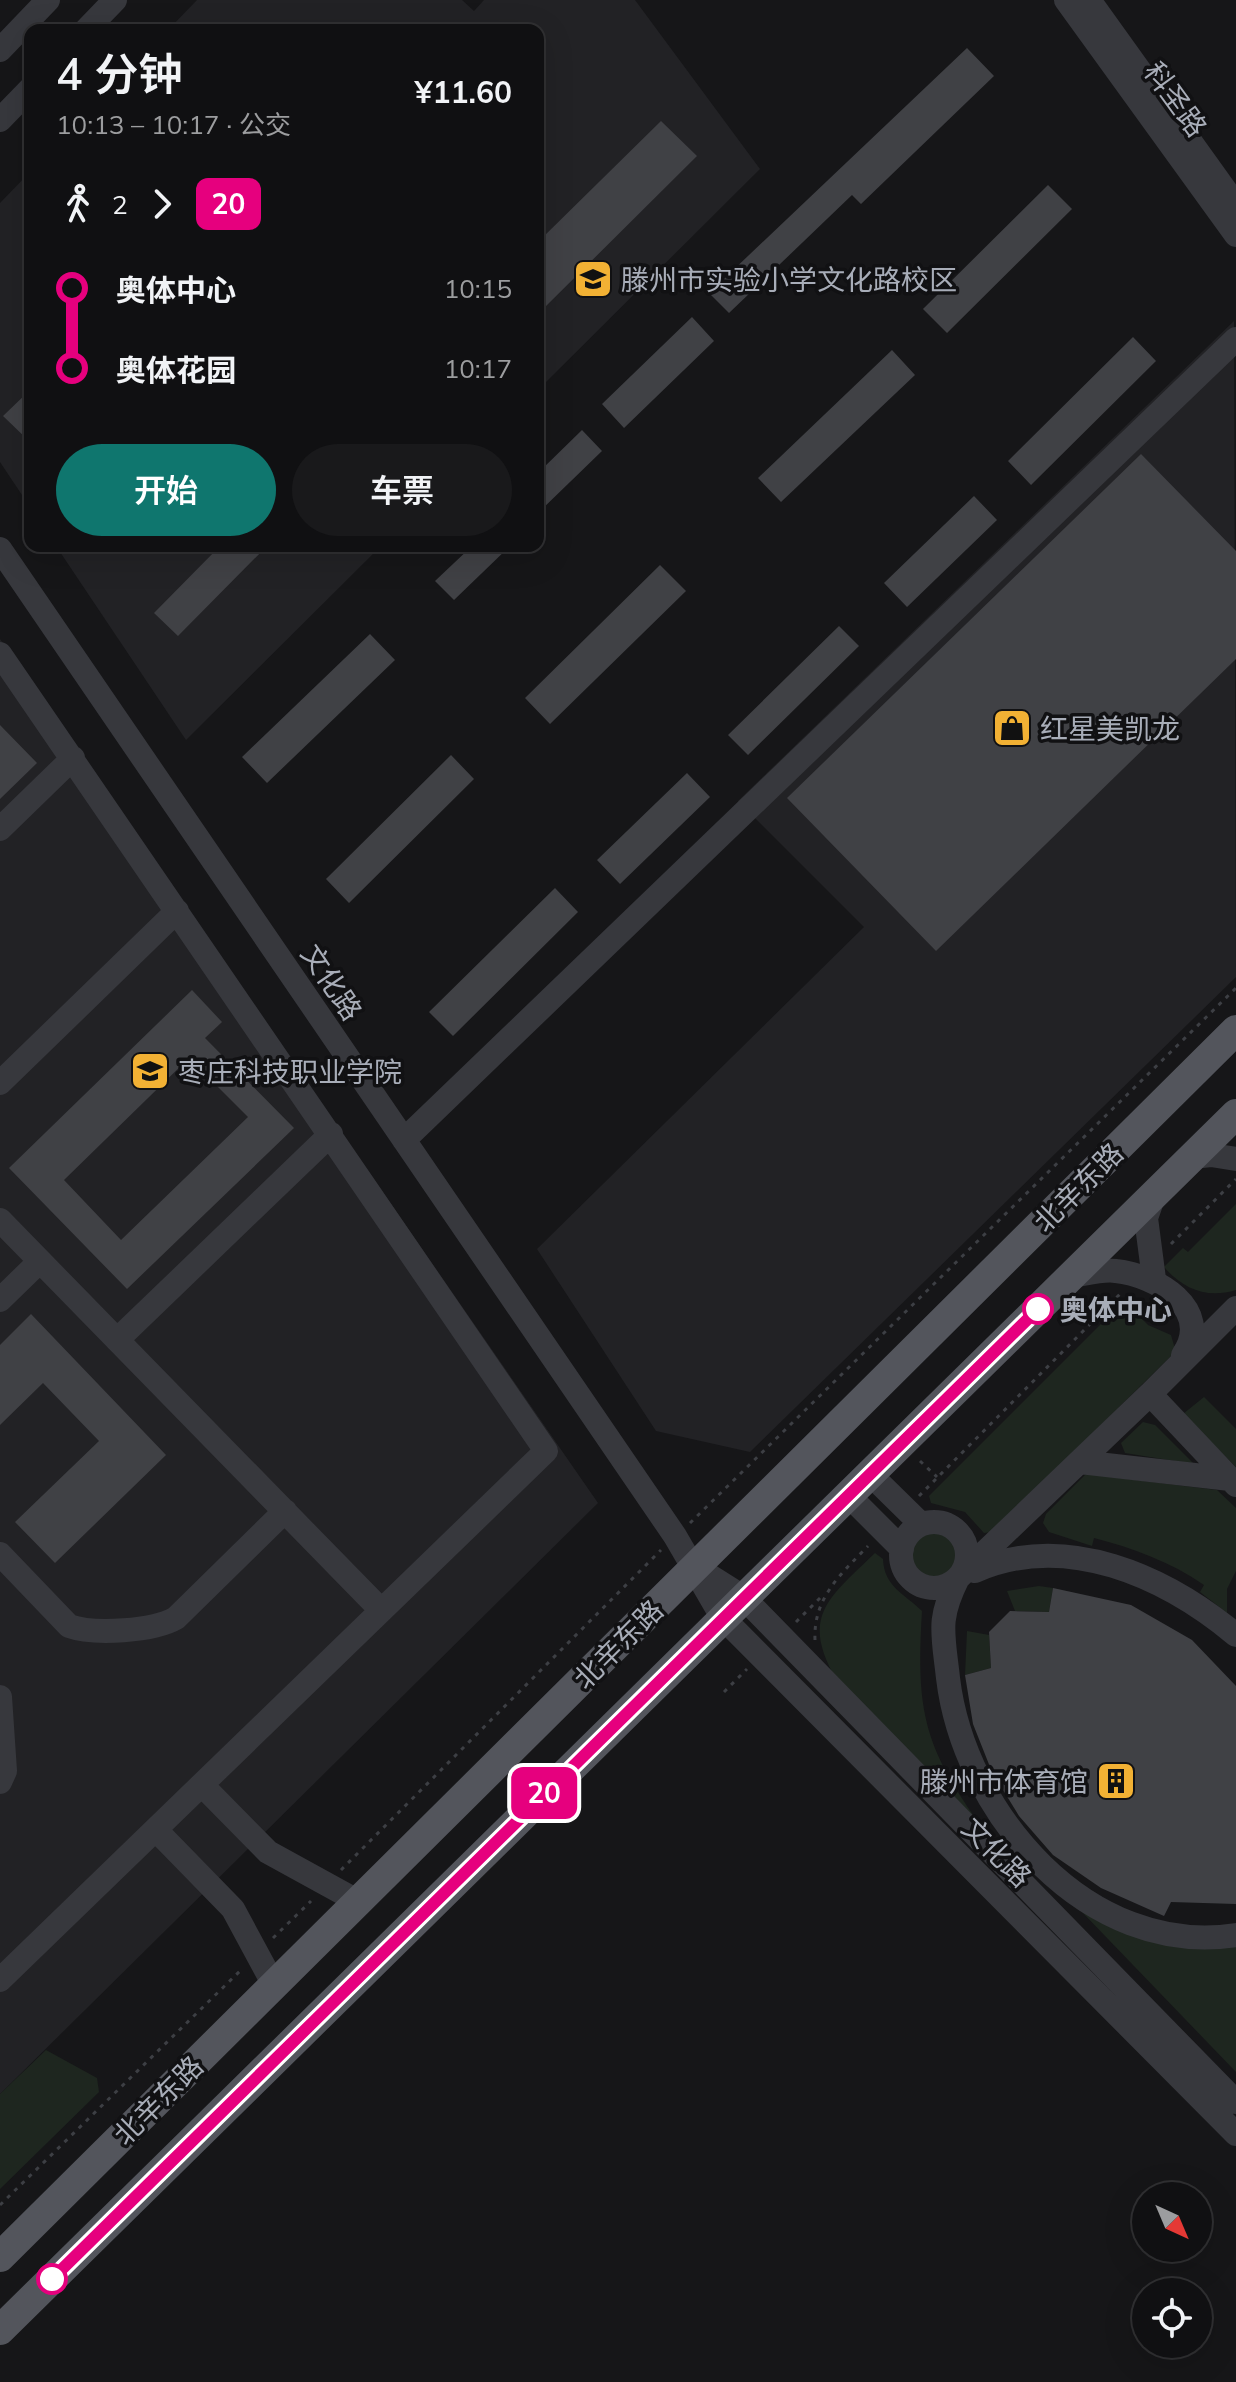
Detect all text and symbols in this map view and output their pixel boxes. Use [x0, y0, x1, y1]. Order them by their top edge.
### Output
text: 4 分钟 [56, 46, 182, 101]
street label: 科圣路 [1137, 55, 1215, 143]
text: ¥11.60 [415, 73, 512, 111]
text: 10:13 – 10:17 · 公交 [56, 108, 291, 141]
icon: walk [56, 182, 100, 226]
icon: forward [140, 182, 184, 226]
text: 20 [212, 186, 245, 221]
text: 2 [112, 188, 128, 221]
school or university icon: 滕州市实验小学文化路校区 [572, 258, 614, 300]
place label: 滕州市实验小学文化路校区 [621, 262, 957, 297]
text: 奥体中心 [116, 271, 236, 309]
text: 10:15 [444, 272, 512, 305]
text: 奥体花园 [116, 351, 236, 389]
text: 10:17 [444, 352, 512, 385]
button: 开始 [56, 444, 276, 536]
button: 车票 [292, 444, 512, 536]
shop icon: 红星美凯龙 [991, 707, 1033, 749]
place label: 红星美凯龙 [1040, 711, 1180, 746]
street label: 文化路 [294, 937, 370, 1027]
school or university icon: 枣庄科技职业学院 [129, 1050, 171, 1092]
place label: 枣庄科技职业学院 [178, 1054, 402, 1089]
street label: 北辛东路 [1026, 1135, 1130, 1239]
place label: 奥体中心 [1060, 1292, 1172, 1327]
marker: 奥体中心 [1023, 1294, 1053, 1324]
street label: 北辛东路 [566, 1592, 670, 1696]
building icon: 滕州市体育馆 [1095, 1760, 1137, 1802]
place label: 滕州市体育馆 [920, 1764, 1088, 1799]
line badge: 20 [508, 1767, 580, 1819]
text: 20 [527, 1775, 561, 1810]
street label: 文化路 [955, 1810, 1039, 1894]
street label: 北辛东路 [106, 2048, 210, 2152]
north arrow [1132, 2182, 1212, 2262]
map controls [1132, 2182, 1212, 2358]
unlabelled marker [37, 2264, 67, 2294]
button: locate [1132, 2278, 1212, 2358]

